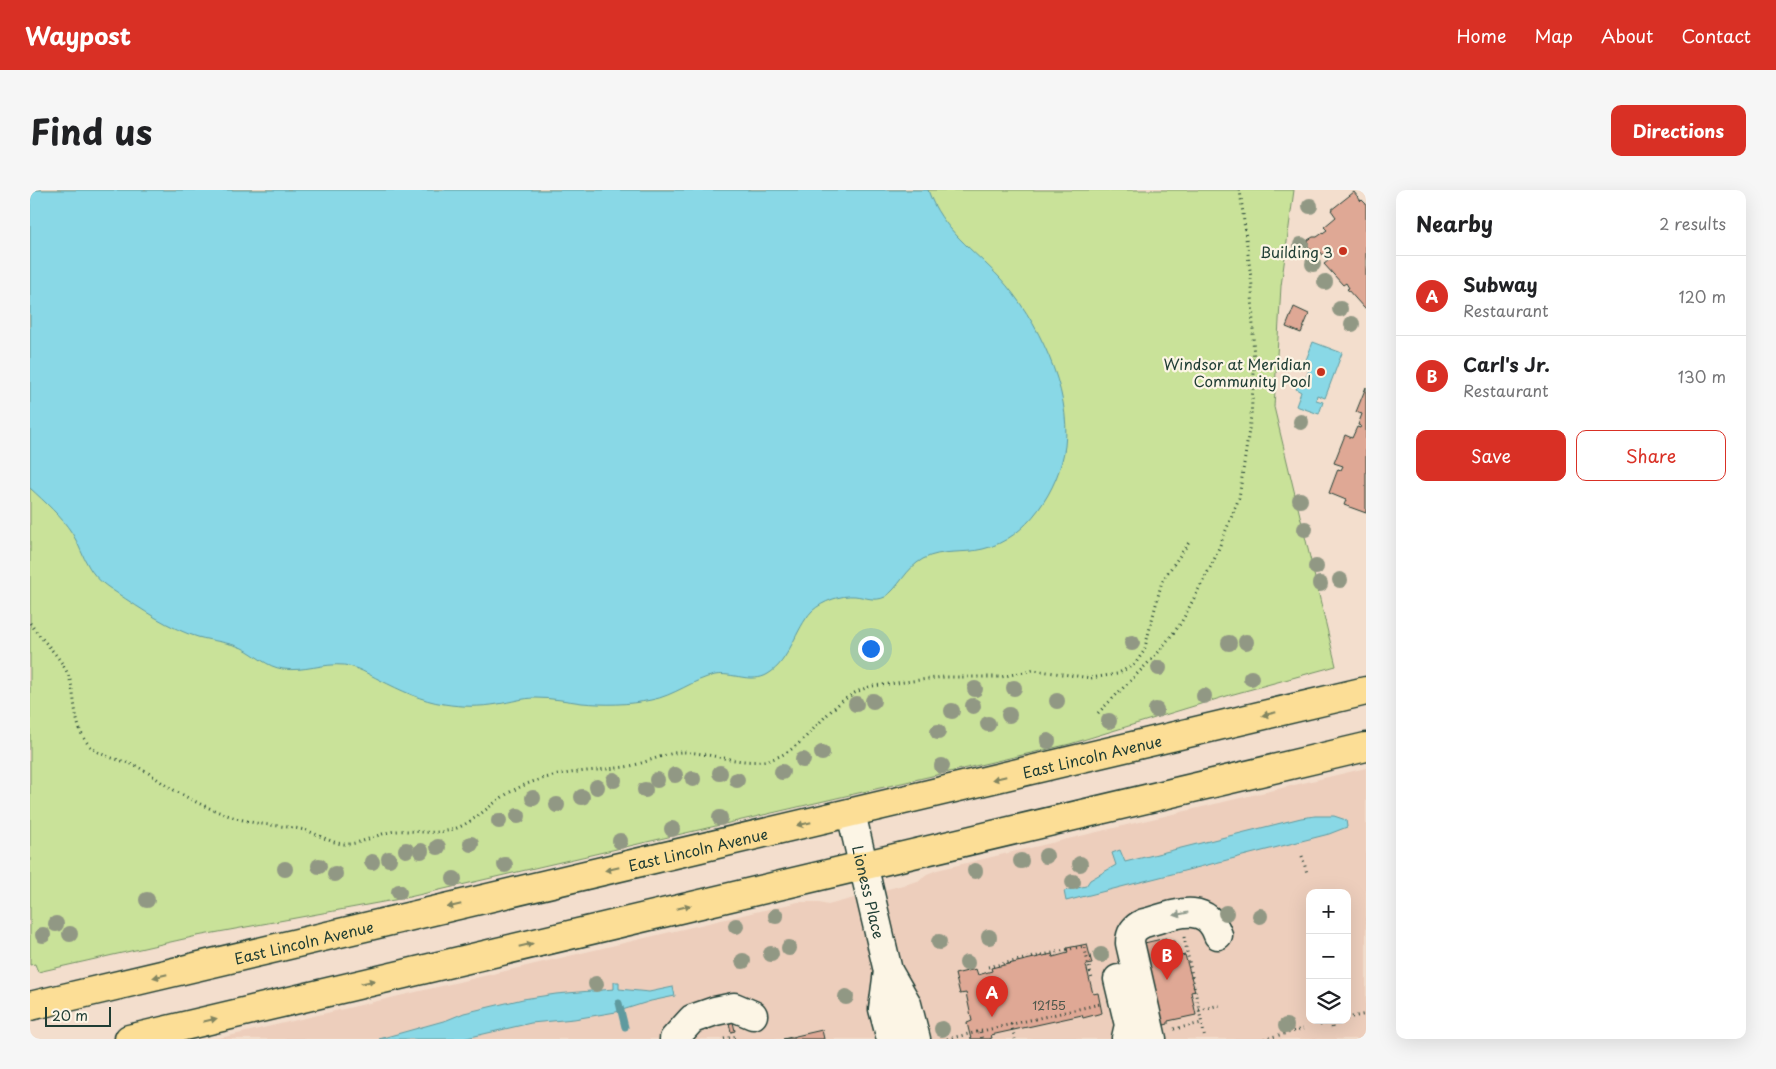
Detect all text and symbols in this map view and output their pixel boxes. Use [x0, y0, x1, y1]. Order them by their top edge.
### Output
text: Waypost [25, 17, 131, 53]
text: Home [1456, 22, 1506, 49]
text: Map [1534, 22, 1573, 49]
text: About [1601, 22, 1653, 49]
text: Contact [1681, 22, 1751, 49]
text: Find us [30, 104, 152, 157]
button: Directions [1611, 105, 1746, 156]
text: Nearby [1416, 207, 1493, 239]
text: 2 results [1659, 211, 1726, 235]
place label: Building 3 [1260, 240, 1333, 263]
marker: Building 3 [1337, 245, 1349, 257]
text: Subway [1463, 270, 1537, 298]
text: A [1426, 284, 1438, 308]
text: 120 m [1679, 284, 1726, 308]
text: Restaurant [1463, 298, 1549, 322]
text: Carl's Jr. [1463, 350, 1550, 378]
place label: Windsor at Meridian Community Pool [1163, 352, 1311, 392]
text: B [1427, 364, 1437, 388]
text: 130 m [1678, 364, 1726, 388]
marker: Windsor at Meridian Community Pool [1315, 366, 1327, 378]
text: Restaurant [1463, 378, 1549, 402]
button: Save [1416, 430, 1566, 481]
button: Share [1576, 430, 1726, 481]
your location [858, 636, 884, 662]
one-way arrow [1262, 710, 1277, 718]
street label: East Lincoln Avenue [1020, 728, 1164, 783]
one-way arrow [992, 774, 1007, 782]
one-way arrow [797, 820, 812, 828]
street label: East Lincoln Avenue [626, 821, 770, 876]
street label: Lioness Place [847, 843, 892, 941]
one-way arrow [604, 865, 619, 873]
map controls [1306, 889, 1351, 1024]
button: + [1306, 889, 1351, 934]
one-way arrow [446, 902, 461, 910]
one-way arrow [677, 903, 692, 911]
one-way arrow [1173, 910, 1188, 918]
street label: East Lincoln Avenue [232, 914, 375, 969]
button: − [1306, 934, 1351, 979]
pin: B [1151, 939, 1183, 980]
one-way arrow [519, 941, 534, 949]
one-way arrow [152, 972, 167, 980]
pin: A [976, 976, 1008, 1017]
one-way arrow [361, 978, 376, 986]
button: layers [1306, 979, 1351, 1024]
house number: 12155 [1032, 996, 1066, 1014]
scale bar [45, 1004, 111, 1027]
text: 20 m [52, 1005, 88, 1026]
one-way arrow [203, 1016, 218, 1024]

